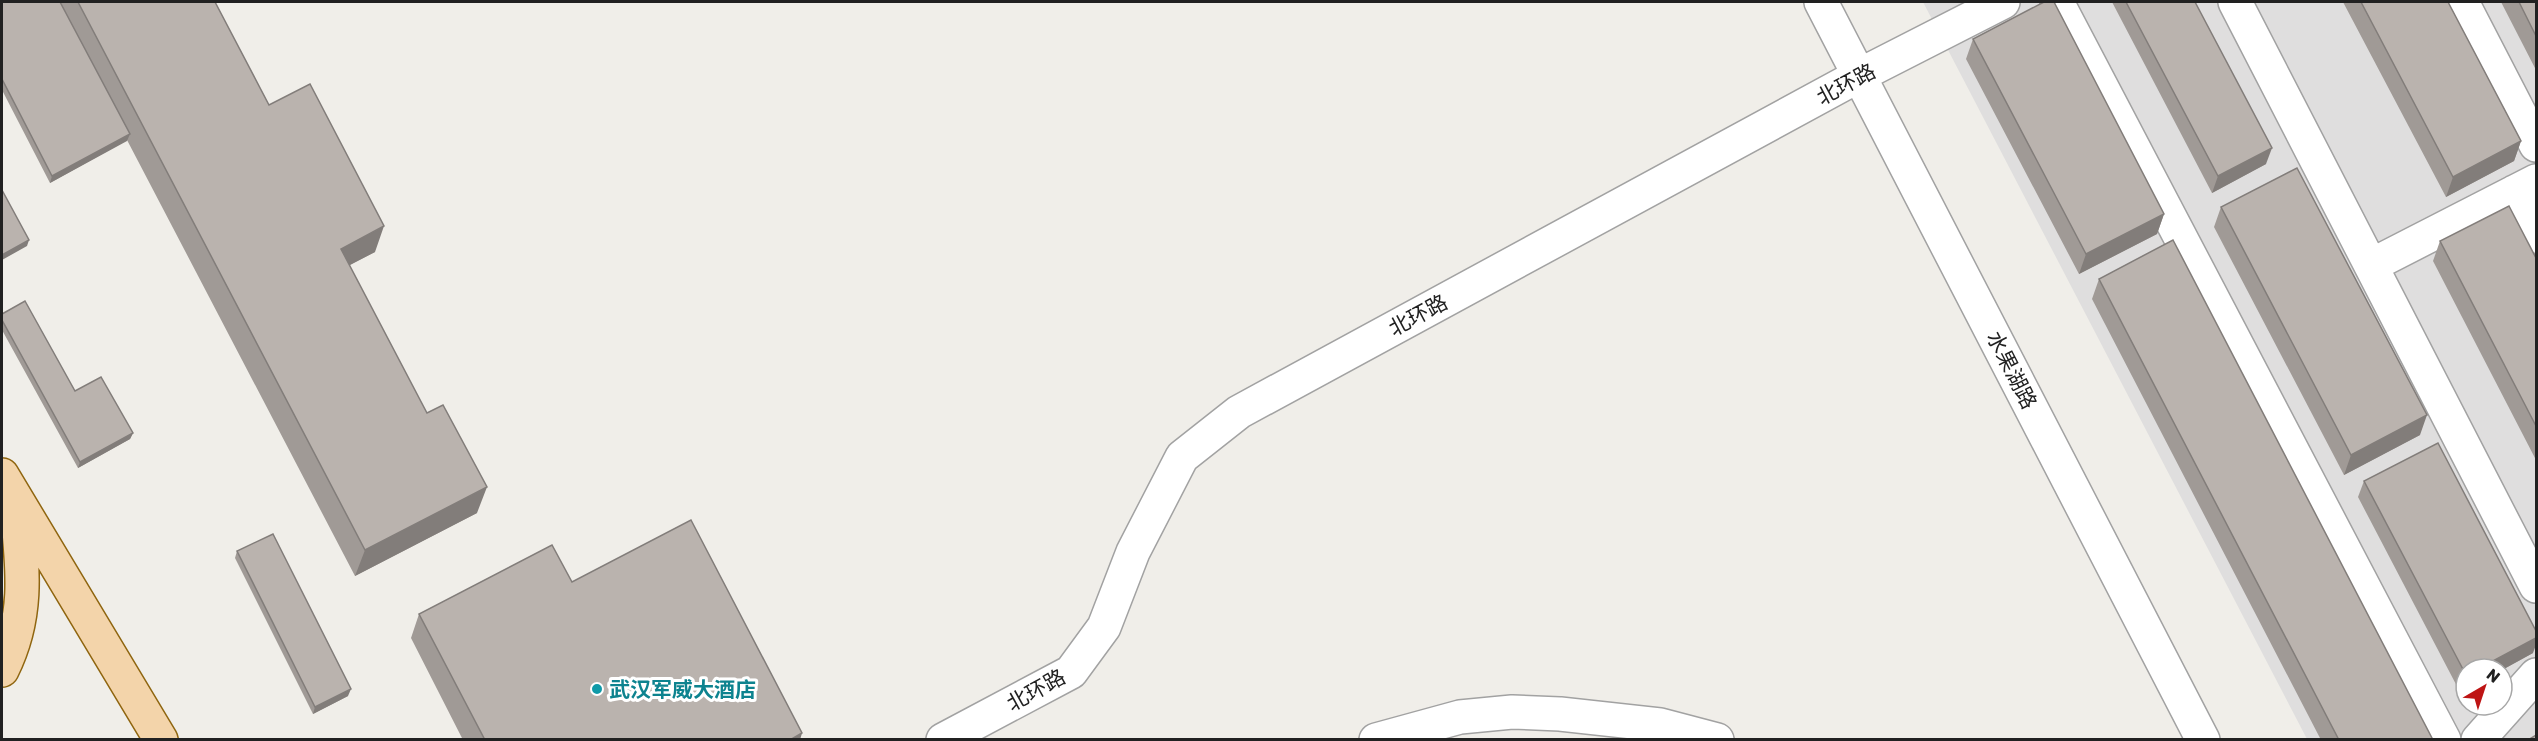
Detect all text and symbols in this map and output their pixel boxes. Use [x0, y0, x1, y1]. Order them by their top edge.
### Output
street label: 北环路 [1812, 58, 1880, 110]
street label: 北环路 [1384, 289, 1452, 341]
street label: 水果湖路 [1982, 327, 2042, 413]
north arrow [2454, 657, 2514, 717]
street label: 北环路 [1002, 664, 1070, 716]
text: N [2483, 665, 2504, 687]
place label: 武汉军威大酒店 [609, 677, 756, 702]
marker: 武汉军威大酒店 [590, 682, 604, 696]

